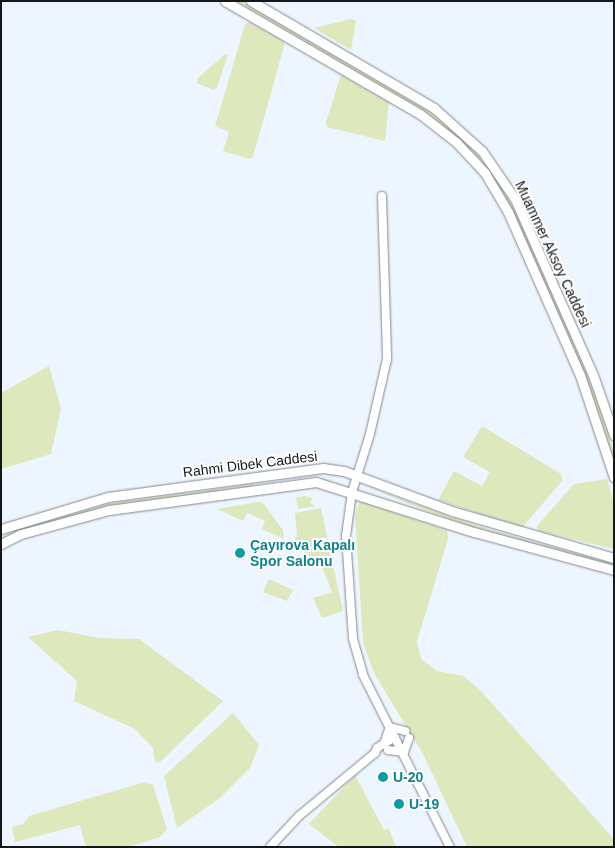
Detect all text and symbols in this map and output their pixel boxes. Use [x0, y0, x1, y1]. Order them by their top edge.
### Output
street label: Muammer Aksoy Caddesi [512, 178, 594, 330]
street label: Rahmi Dibek Caddesi [182, 447, 318, 481]
place label: Çayırova Kapalı Spor Salonu [250, 537, 355, 570]
marker: Çayırova Kapalı Spor Salonu [234, 547, 246, 559]
place label: U-20 [393, 769, 423, 785]
marker: U-20 [377, 771, 389, 783]
place label: U-19 [409, 796, 439, 812]
marker: U-19 [393, 798, 405, 810]

